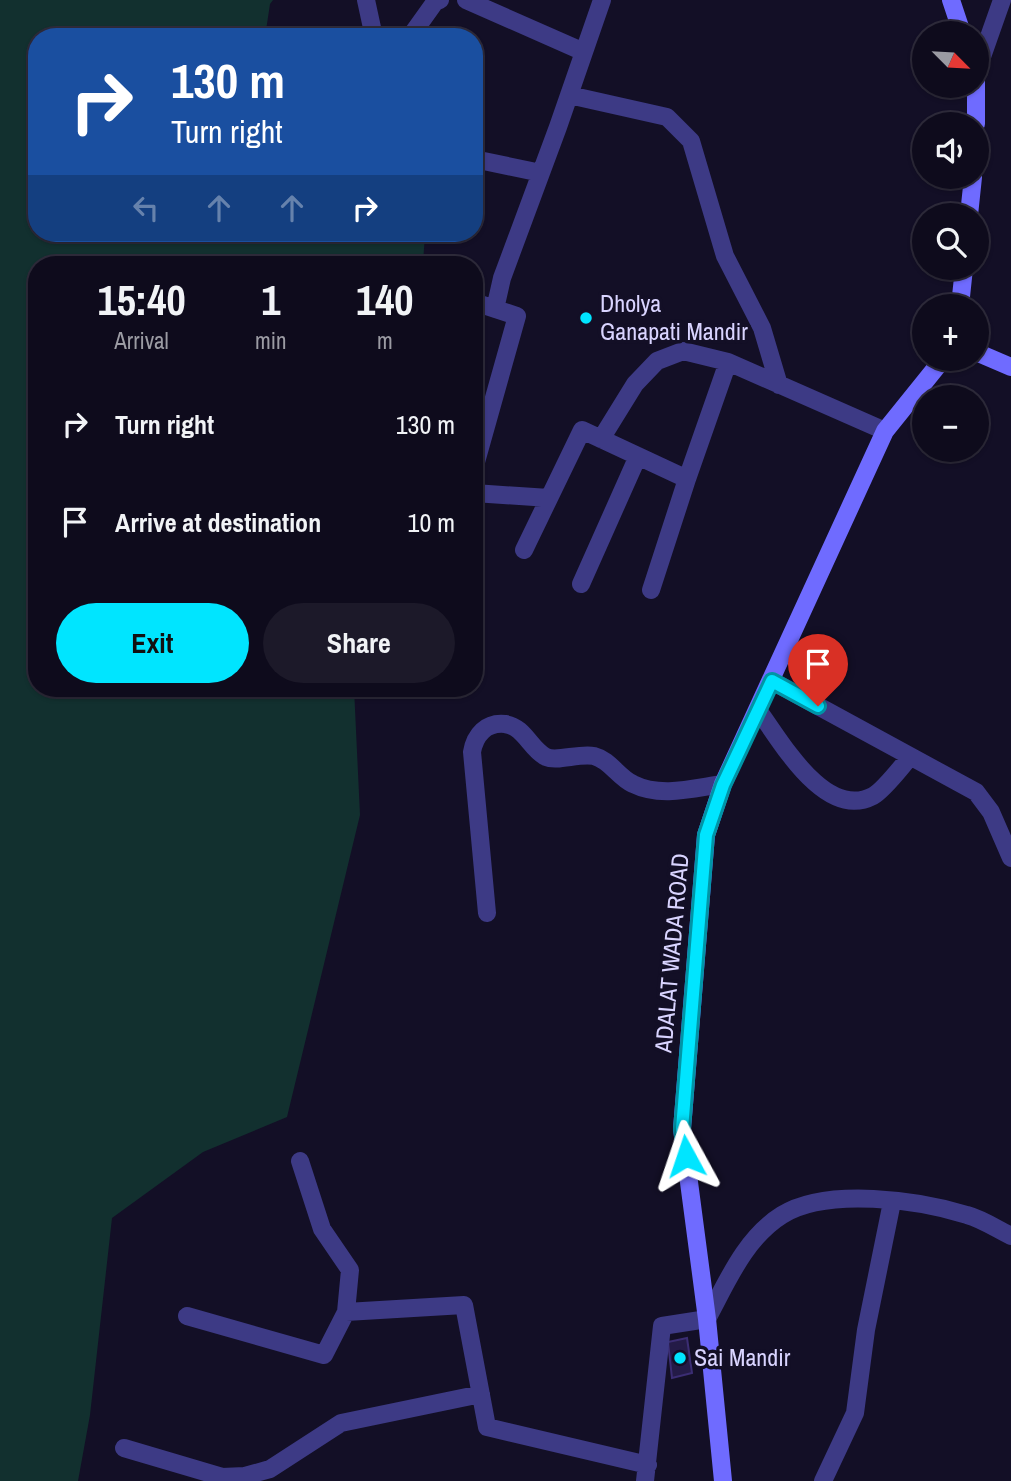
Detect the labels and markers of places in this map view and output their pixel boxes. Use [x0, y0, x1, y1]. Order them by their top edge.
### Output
place label: Dholya Ganapati Mandir [600, 287, 748, 347]
marker: Dholya Ganapati Mandir [578, 310, 594, 326]
pin [788, 634, 848, 706]
place label: Sai Mandir [694, 1341, 791, 1373]
marker: Sai Mandir [672, 1350, 688, 1366]

